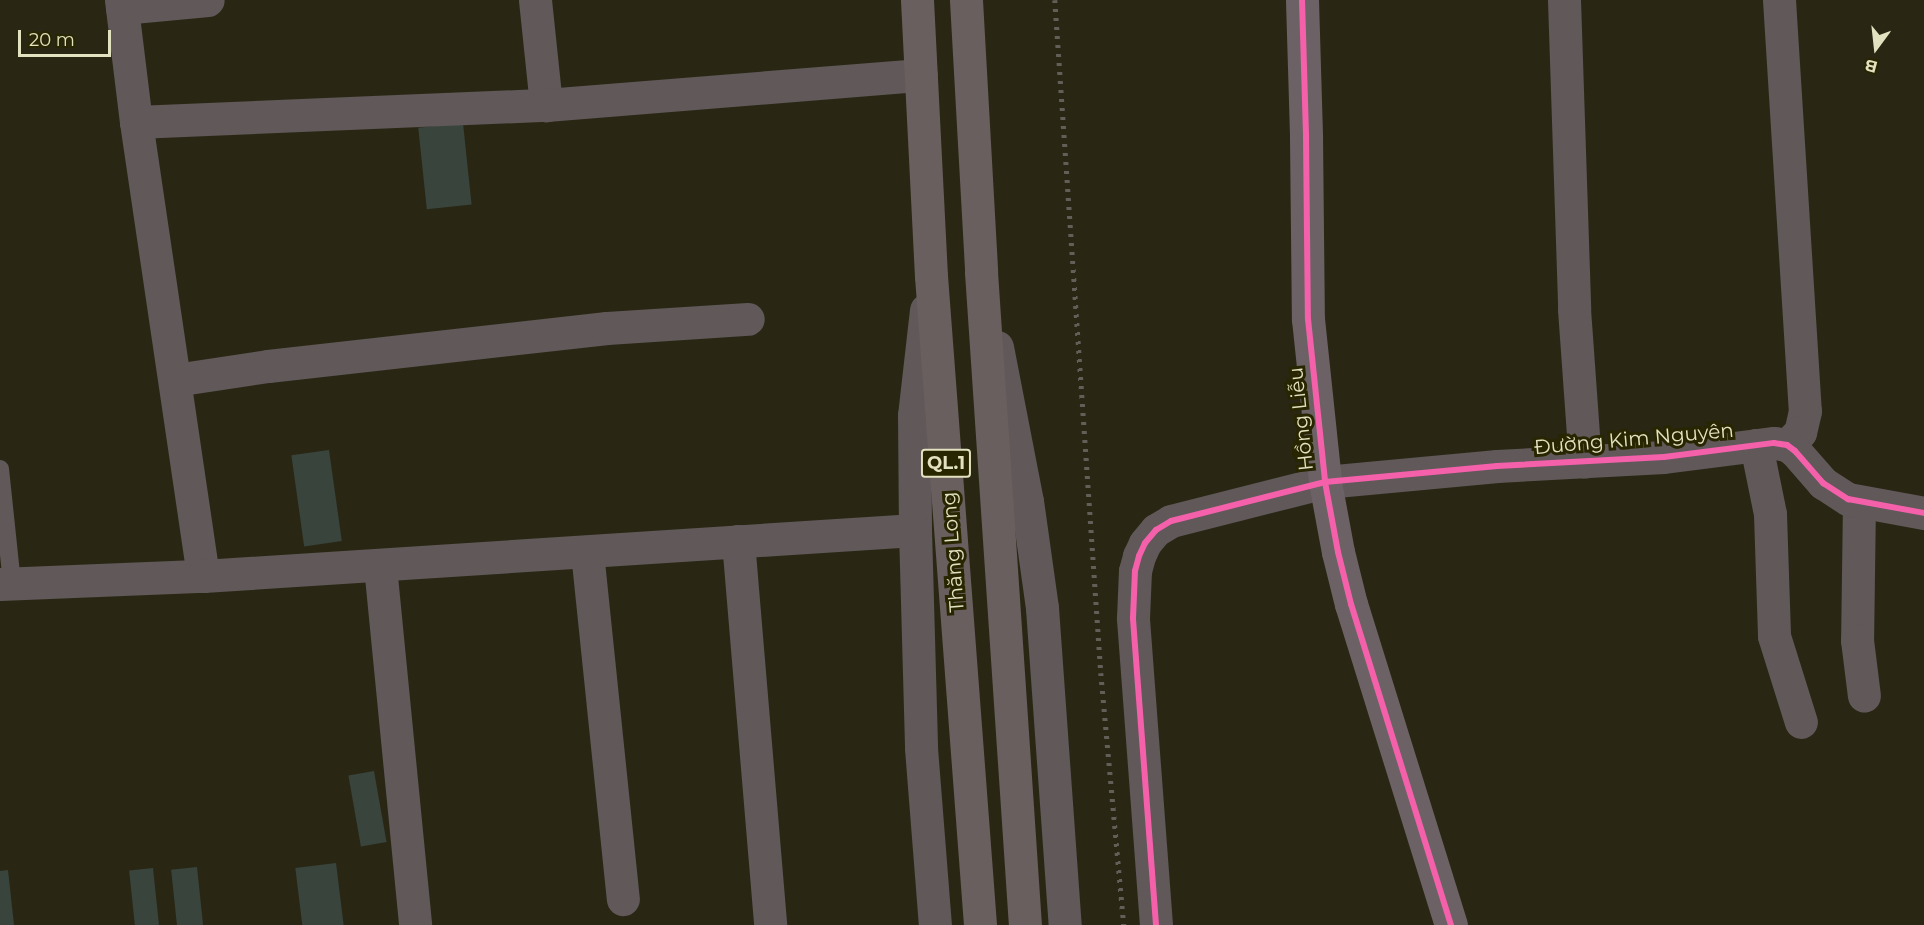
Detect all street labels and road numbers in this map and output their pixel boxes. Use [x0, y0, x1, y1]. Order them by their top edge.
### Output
street label: Hồng Liễu [1284, 366, 1318, 472]
street label: Đường Kim Nguyên [1533, 418, 1735, 460]
road number: QL.1 [920, 448, 972, 478]
street label: Thăng Long [937, 491, 969, 613]

